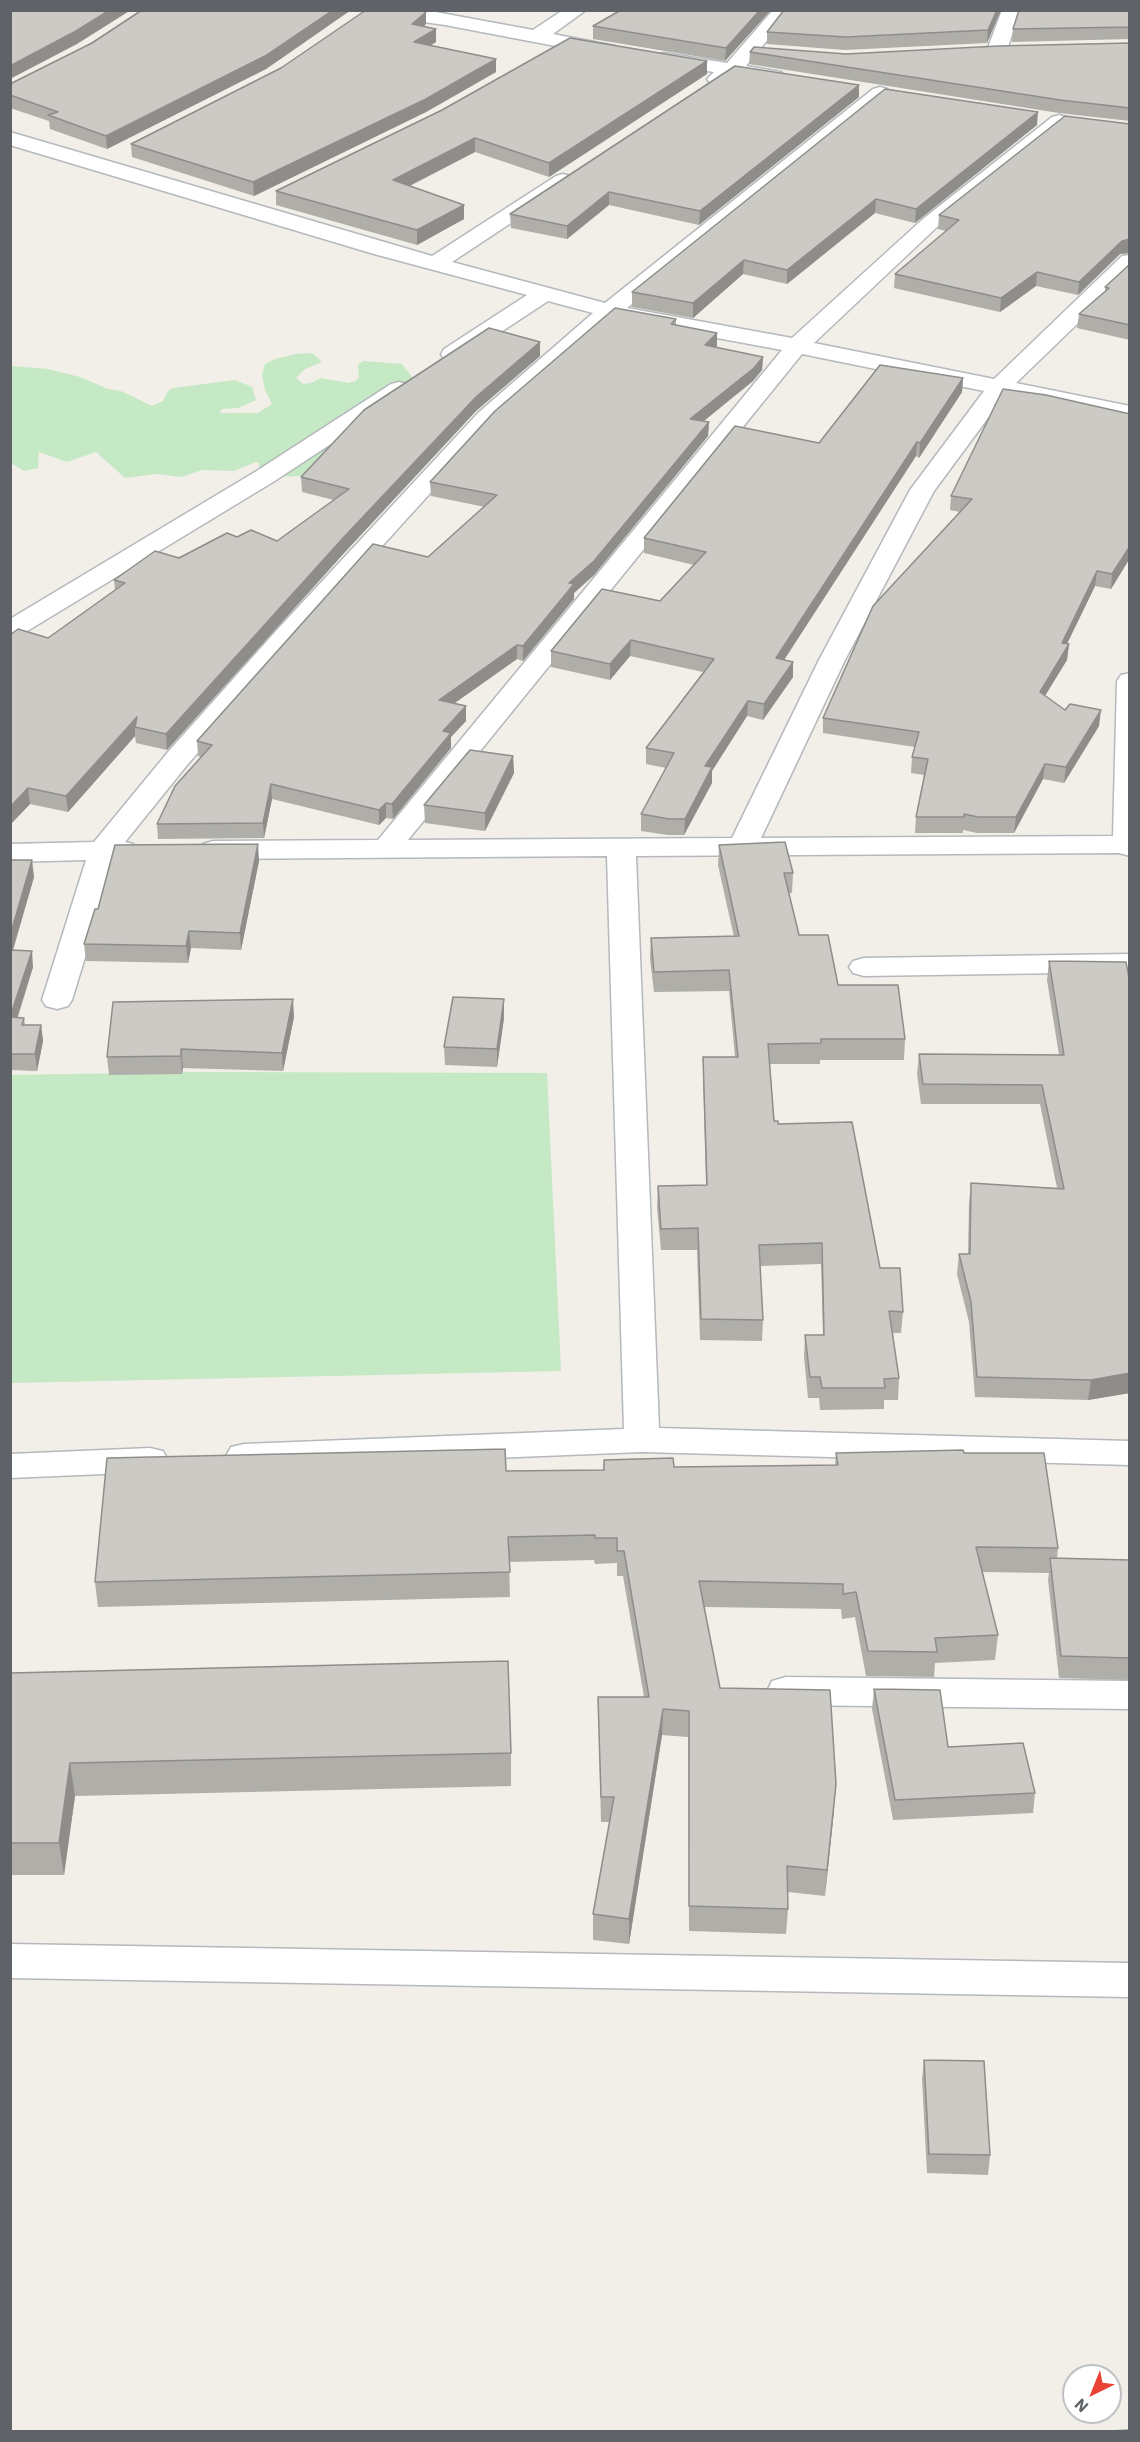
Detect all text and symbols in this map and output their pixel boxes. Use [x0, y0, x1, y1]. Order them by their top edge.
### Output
north arrow [1062, 2364, 1122, 2424]
text: N [1070, 2394, 1092, 2417]

